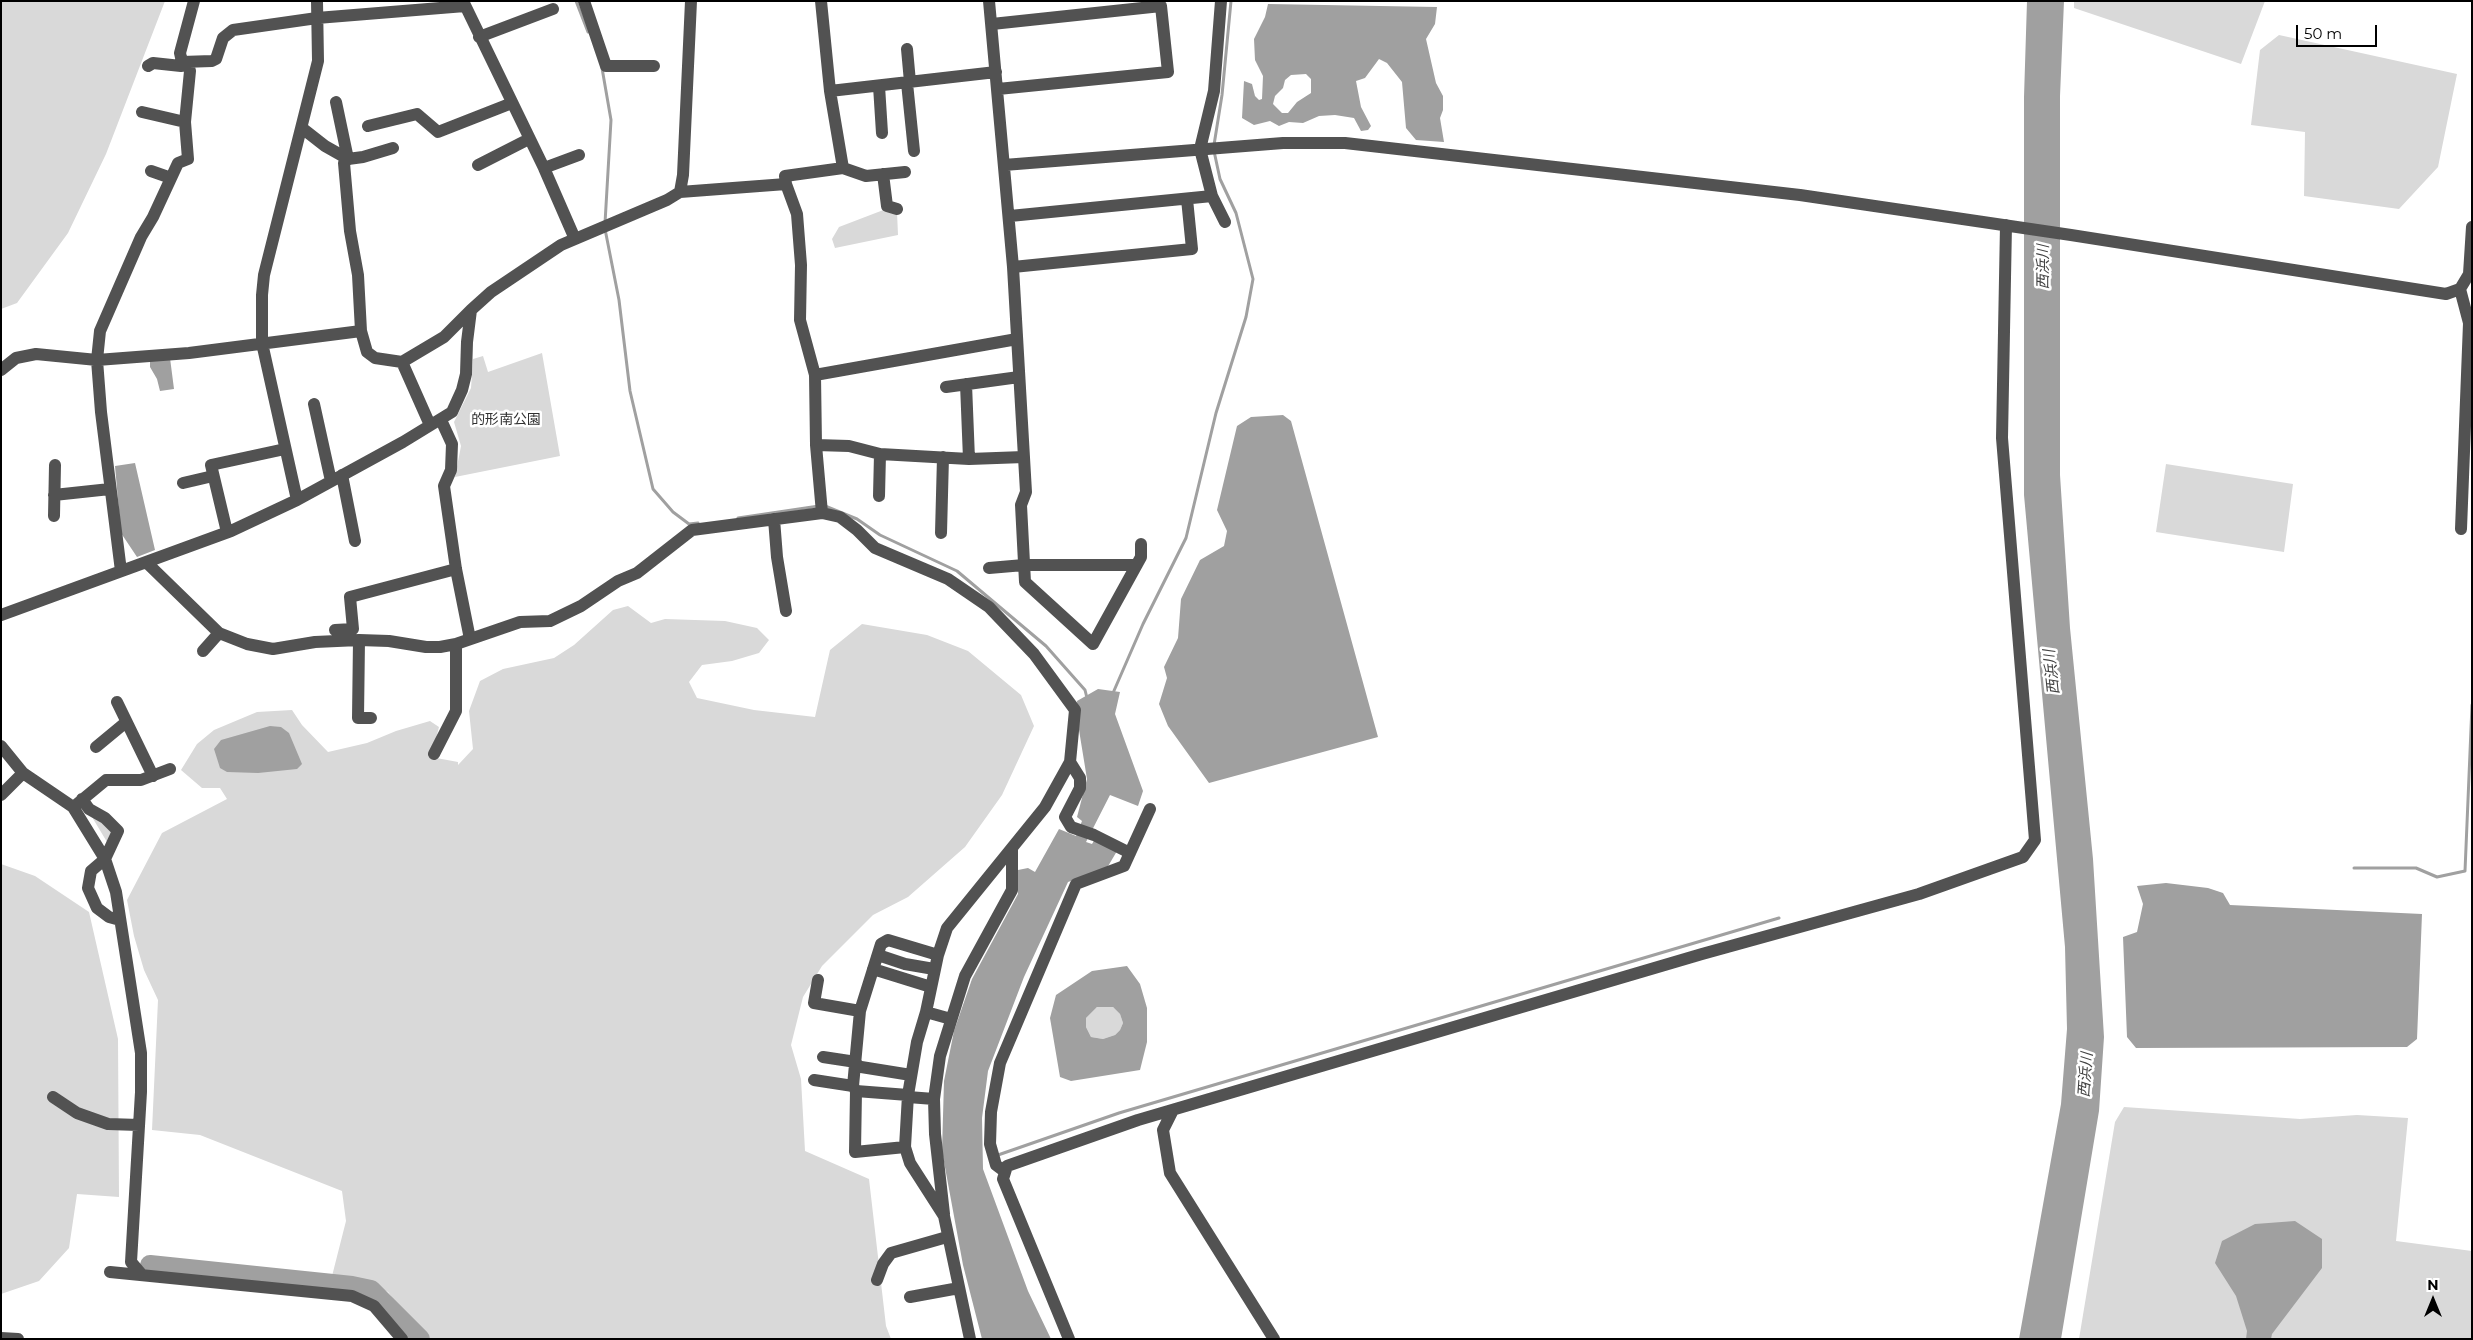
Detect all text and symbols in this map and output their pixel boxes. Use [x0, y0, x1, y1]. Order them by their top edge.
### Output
scale bar [2298, 15, 2379, 47]
text: 50 m [2304, 24, 2342, 43]
water label: 西浜川 [2035, 245, 2053, 289]
park label: 的形南公園 [471, 412, 541, 428]
water label: 西浜川 [2041, 649, 2063, 695]
water label: 西浜川 [2075, 1052, 2097, 1098]
north arrow [2408, 1275, 2458, 1325]
text: N [2427, 1276, 2439, 1294]

